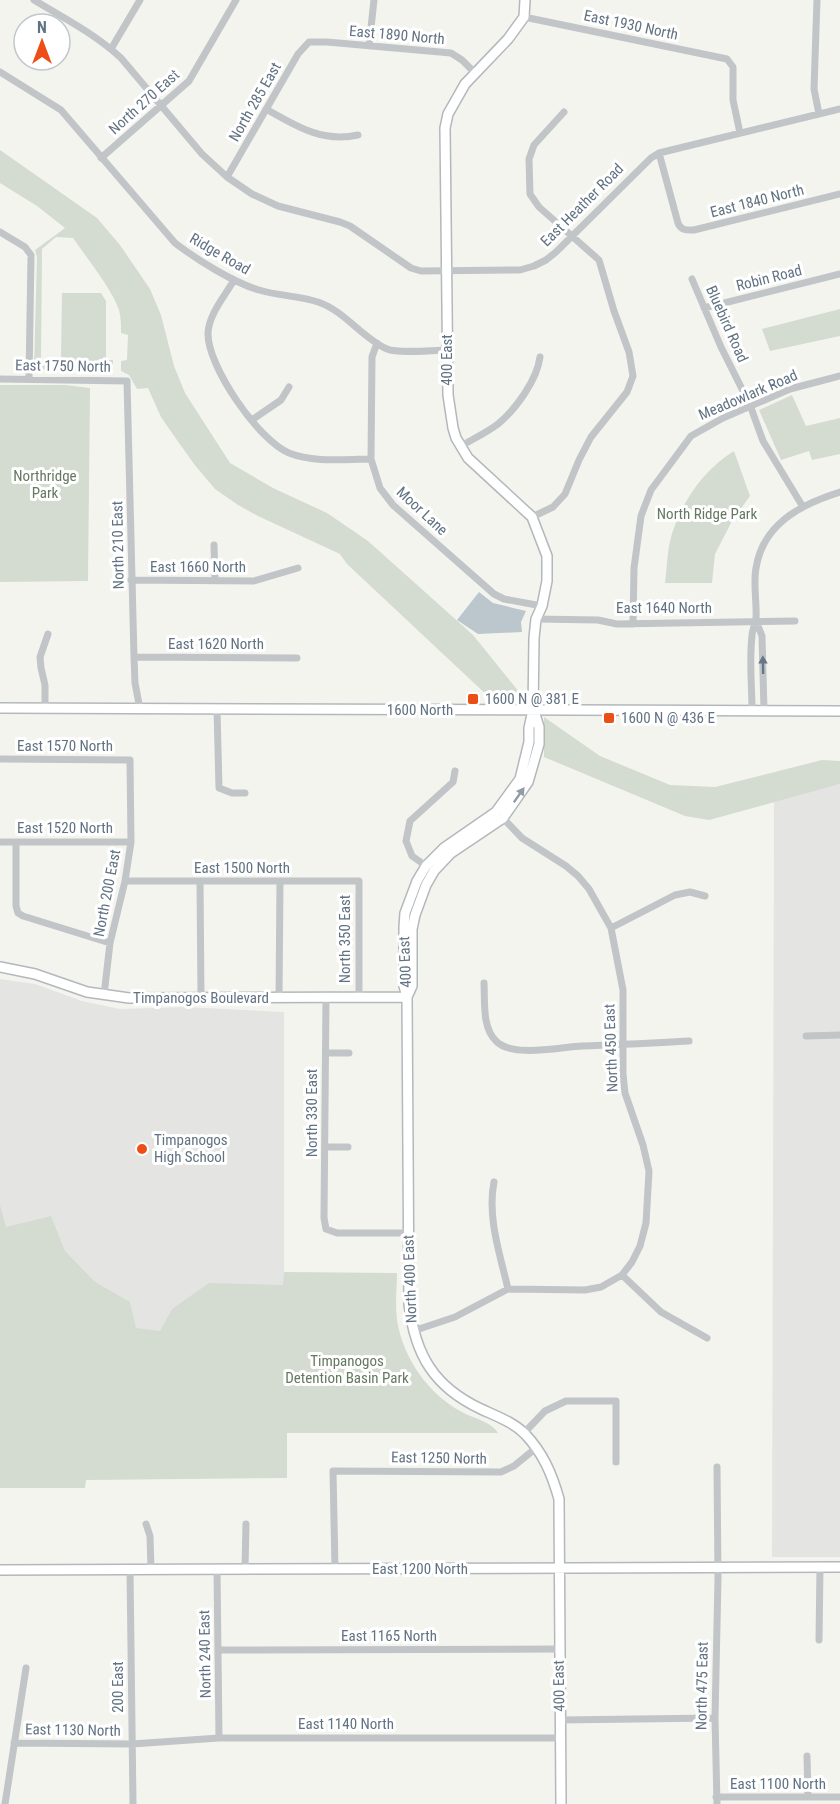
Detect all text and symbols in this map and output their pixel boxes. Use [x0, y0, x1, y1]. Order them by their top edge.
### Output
street label: East 1930 North [582, 6, 680, 44]
north arrow [12, 12, 72, 72]
text: N [37, 18, 47, 37]
street label: East 1890 North [348, 22, 446, 48]
street label: North 285 East [225, 59, 285, 145]
street label: North 270 East [105, 66, 183, 138]
street label: East Heather Road [537, 160, 627, 250]
street label: East 1840 North [708, 181, 806, 221]
street label: Ridge Road [187, 229, 253, 279]
street label: Robin Road [734, 261, 804, 295]
street label: Bluebird Road [702, 283, 752, 365]
street label: 400 East [438, 334, 456, 386]
street label: East 1750 North [15, 356, 111, 376]
street label: Meadowlark Road [696, 366, 800, 424]
park label: Northridge Park [13, 467, 77, 502]
street label: Moor Lane [393, 483, 451, 539]
street label: North 210 East [108, 501, 128, 589]
park label: North Ridge Park [657, 505, 757, 523]
street label: East 1660 North [150, 558, 246, 576]
street label: East 1640 North [616, 599, 712, 617]
street label: East 1620 North [168, 635, 264, 653]
one-way arrow [758, 655, 768, 674]
place label: 1600 N @ 381 E [485, 690, 579, 708]
marker: 1600 N @ 381 E [466, 692, 480, 706]
street label: 1600 North [387, 701, 453, 719]
place label: 1600 N @ 436 E [621, 709, 715, 727]
marker: 1600 N @ 436 E [602, 711, 616, 725]
street label: East 1570 North [17, 737, 113, 755]
one-way arrow [513, 788, 525, 804]
street label: East 1520 North [17, 819, 113, 837]
street label: North 200 East [90, 848, 124, 938]
street label: East 1500 North [194, 859, 290, 877]
street label: North 350 East [336, 895, 354, 983]
street label: 400 East [395, 936, 415, 988]
street label: Timpanogos Boulevard [133, 989, 269, 1007]
street label: North 450 East [600, 1003, 622, 1093]
street label: North 330 East [303, 1069, 321, 1157]
place label: Timpanogos High School [154, 1131, 228, 1166]
marker: Timpanogos High School [135, 1142, 149, 1156]
street label: North 400 East [399, 1234, 421, 1324]
park label: Timpanogos Detention Basin Park [285, 1352, 409, 1387]
street label: East 1250 North [391, 1448, 487, 1468]
street label: East 1200 North [372, 1560, 468, 1578]
street label: North 240 East [195, 1610, 215, 1698]
street label: East 1165 North [341, 1627, 437, 1645]
street label: North 475 East [692, 1642, 712, 1730]
street label: 400 East [550, 1660, 568, 1712]
street label: 200 East [109, 1661, 127, 1713]
street label: East 1140 North [298, 1715, 394, 1733]
street label: East 1130 North [25, 1720, 121, 1740]
street label: East 1100 North [730, 1775, 826, 1793]

